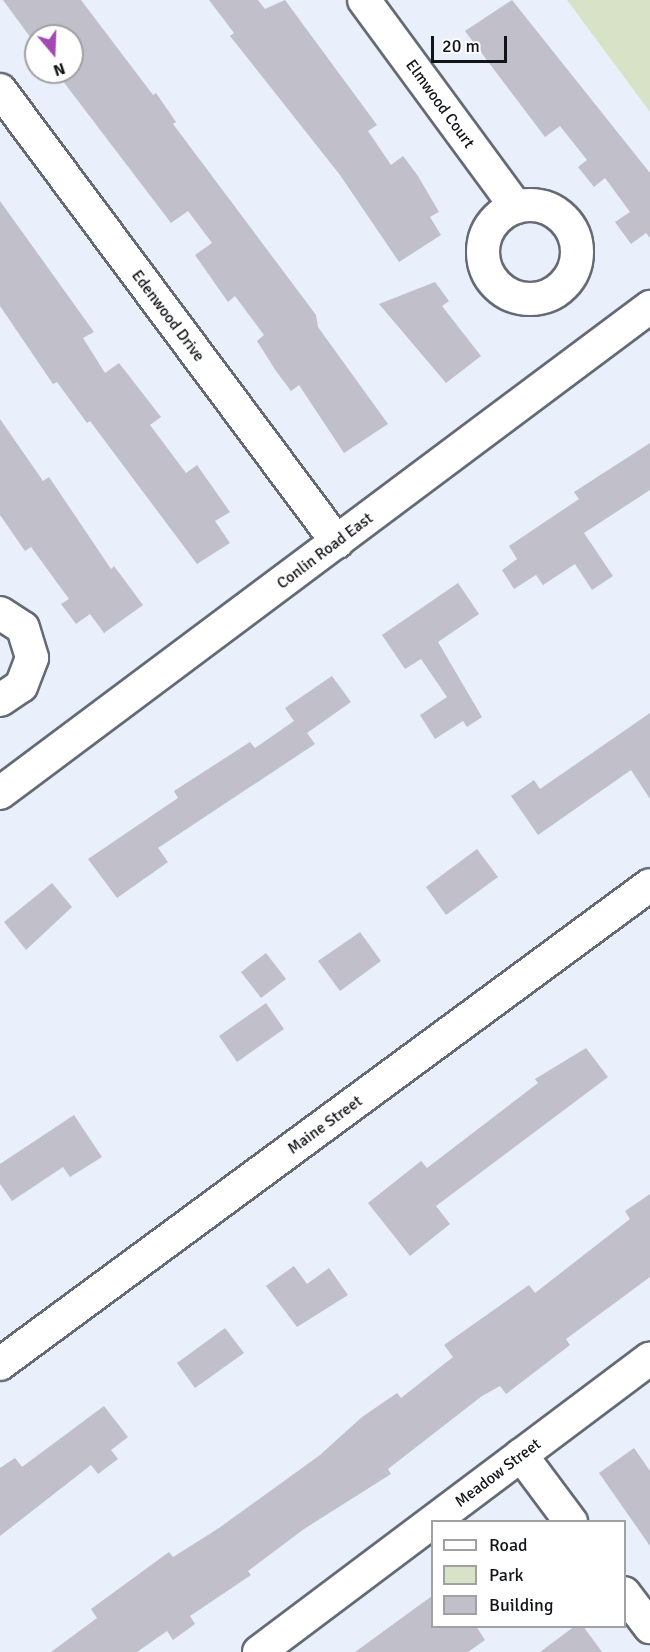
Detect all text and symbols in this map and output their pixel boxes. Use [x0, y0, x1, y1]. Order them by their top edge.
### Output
north arrow [24, 24, 84, 84]
scale bar [434, 24, 510, 62]
text: 20 m [442, 35, 480, 57]
street label: Elmwood Court [401, 56, 479, 152]
text: N [51, 58, 68, 80]
street label: Edenwood Drive [127, 266, 209, 366]
street label: Conlin Road East [273, 509, 377, 593]
street label: Maine Street [284, 1092, 366, 1158]
street label: Meadow Street [451, 1435, 545, 1511]
legend [431, 1520, 626, 1628]
text: Road [489, 1534, 528, 1556]
text: Park [489, 1564, 524, 1586]
text: Building [489, 1594, 553, 1616]

